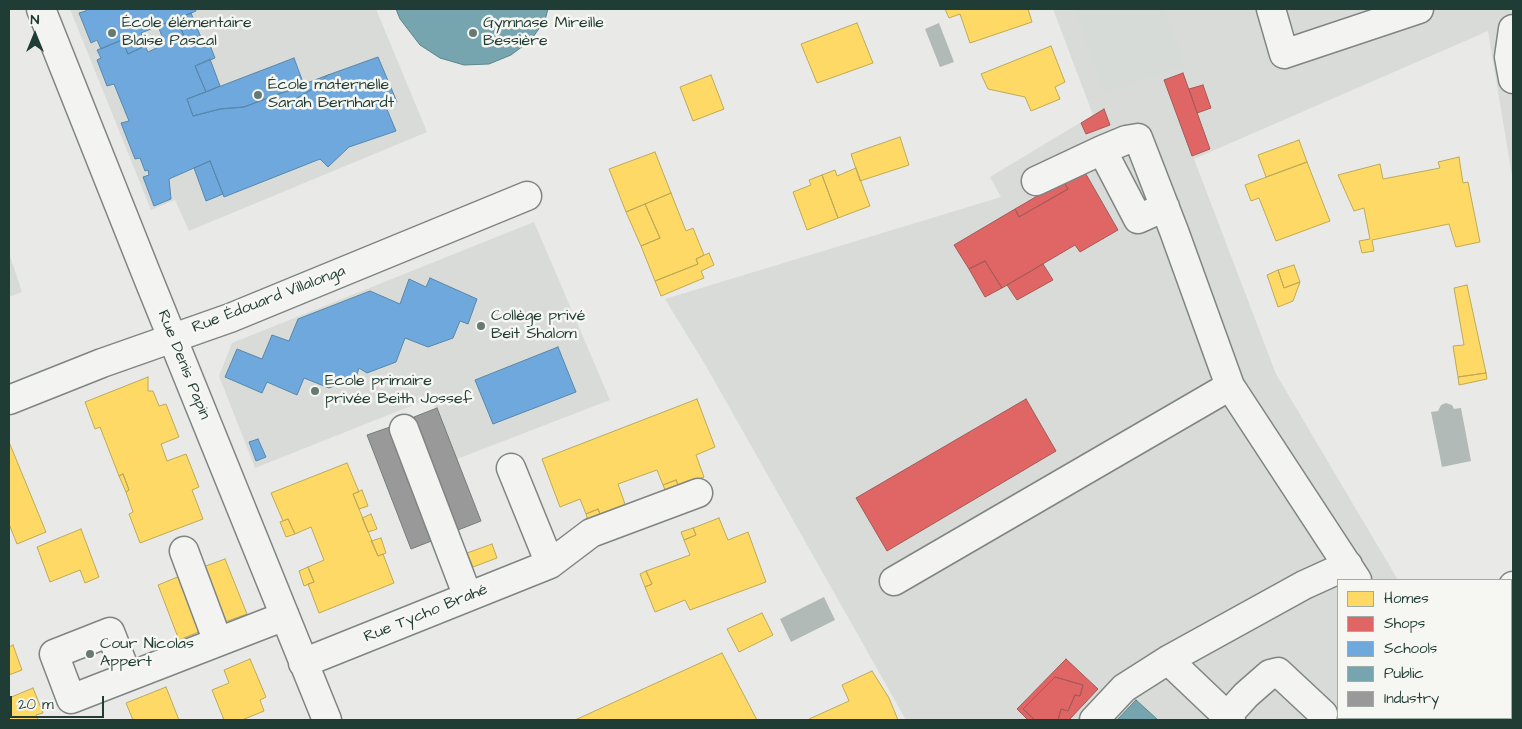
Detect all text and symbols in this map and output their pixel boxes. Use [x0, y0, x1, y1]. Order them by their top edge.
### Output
north arrow [10, 10, 60, 60]
text: N [31, 10, 39, 30]
place label: École élémentaire Blaise Pascal [122, 14, 252, 52]
place label: Gymnase Mireille Bessière [483, 14, 604, 52]
marker: École élémentaire Blaise Pascal [106, 27, 118, 39]
marker: Gymnase Mireille Bessière [467, 27, 479, 39]
place label: École maternelle Sarah Bernhardt [268, 76, 394, 114]
marker: École maternelle Sarah Bernhardt [252, 89, 264, 101]
street label: Rue Édouard Villalonga [190, 262, 348, 338]
place label: Collège privé Beit Shalom [491, 307, 585, 345]
street label: Rue Denis Papin [152, 308, 214, 422]
marker: Collège privé Beit Shalom [475, 320, 487, 332]
place label: Ecole primaire privée Beith Jossef [325, 372, 472, 410]
marker: Ecole primaire privée Beith Jossef [309, 385, 321, 397]
legend [1337, 579, 1512, 719]
street label: Rue Tycho Brahé [361, 580, 491, 648]
text: Homes [1384, 588, 1429, 609]
text: Shops [1384, 613, 1425, 634]
place label: Cour Nicolas Appert [100, 635, 194, 673]
text: Schools [1384, 638, 1437, 659]
marker: Cour Nicolas Appert [84, 648, 96, 660]
text: Public [1384, 663, 1424, 684]
scale bar [12, 686, 106, 718]
text: Industry [1384, 688, 1439, 709]
text: 20 m [18, 694, 54, 715]

